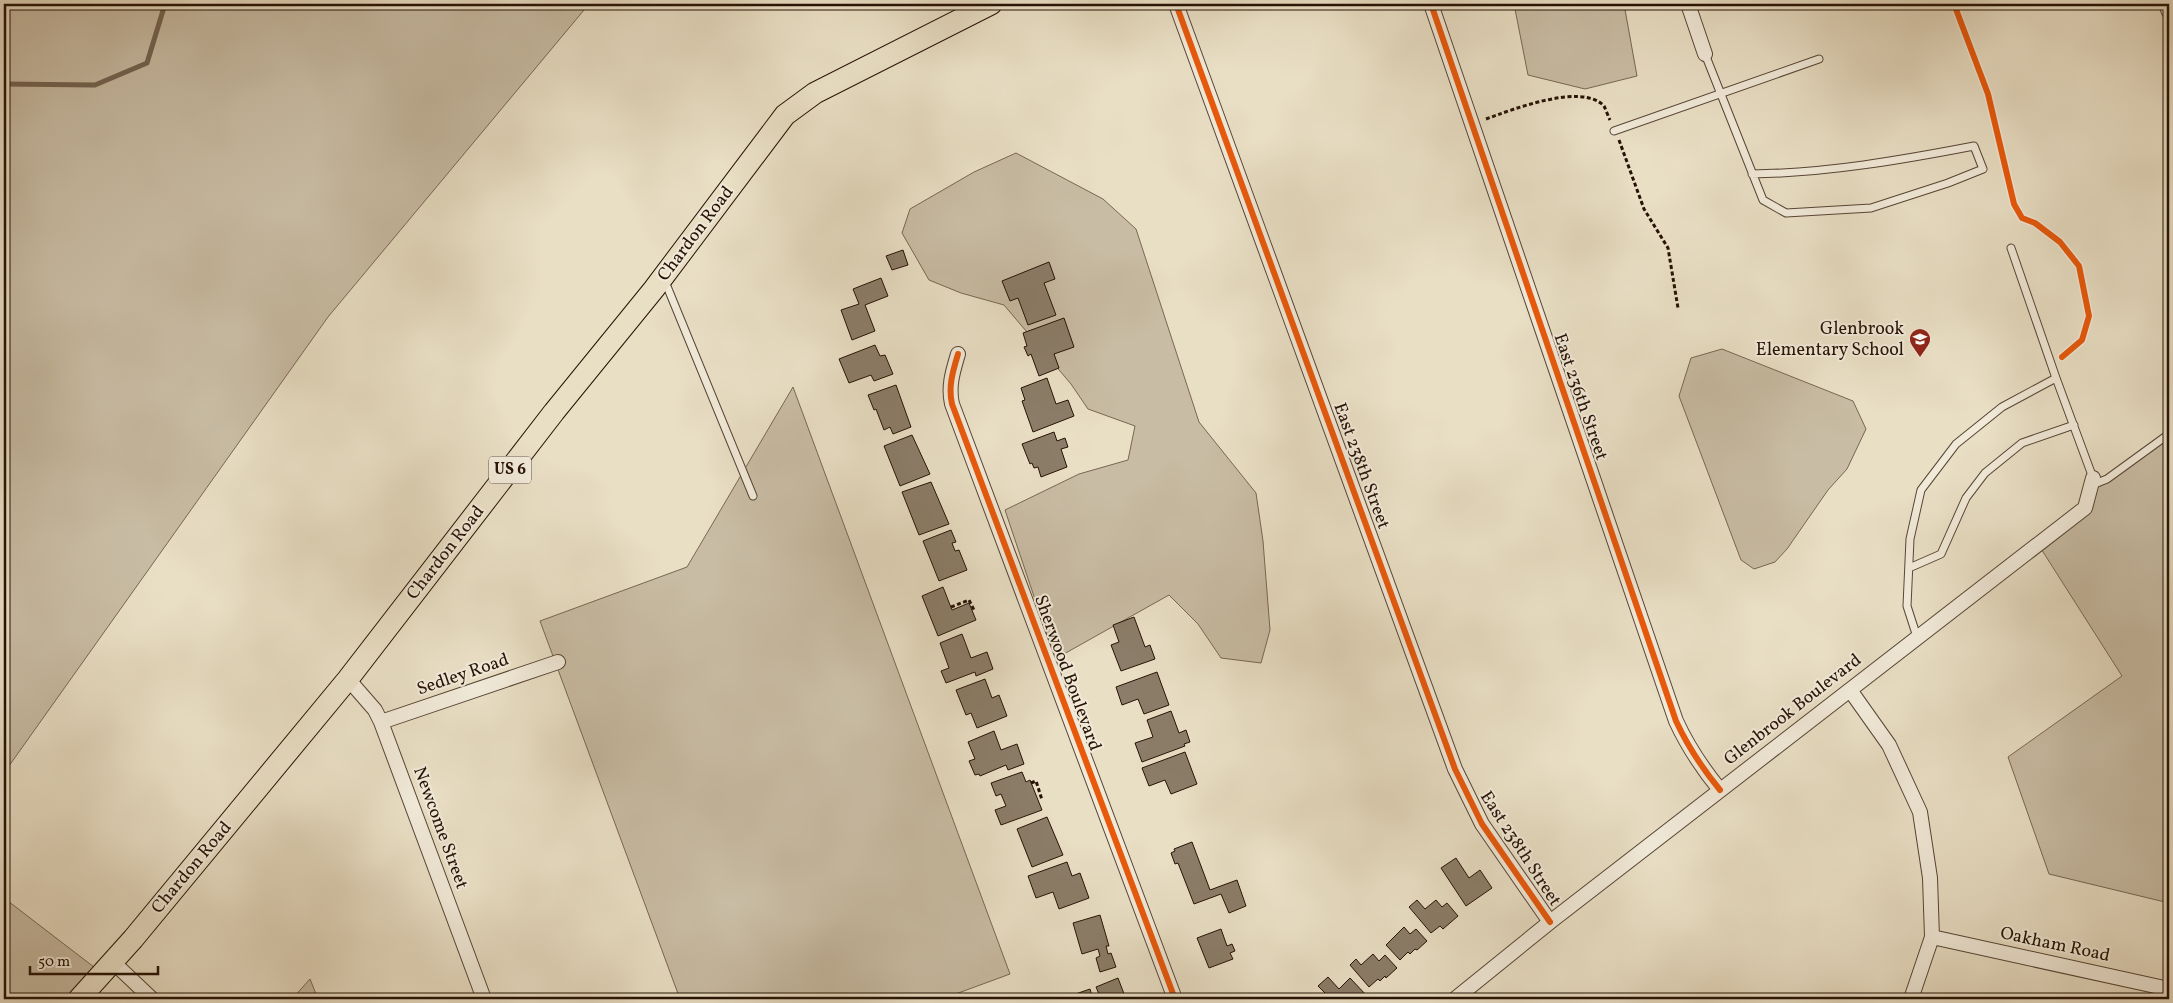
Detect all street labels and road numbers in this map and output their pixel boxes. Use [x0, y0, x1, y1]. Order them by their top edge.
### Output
street label: Chardon Road [652, 181, 740, 287]
street label: East 236th Street [1547, 330, 1613, 464]
street label: East 238th Street [1327, 399, 1395, 533]
road number: US 6 [489, 456, 531, 484]
street label: Chardon Road [401, 500, 491, 606]
street label: Sherwood Boulevard [1027, 592, 1107, 754]
street label: Sedley Road [414, 648, 512, 702]
street label: Glenbrook Boulevard [1719, 648, 1867, 772]
street label: Newcome Street [406, 763, 474, 893]
street label: East 238th Street [1473, 787, 1567, 911]
street label: Chardon Road [146, 816, 238, 920]
street label: Oakham Road [1998, 921, 2112, 969]

